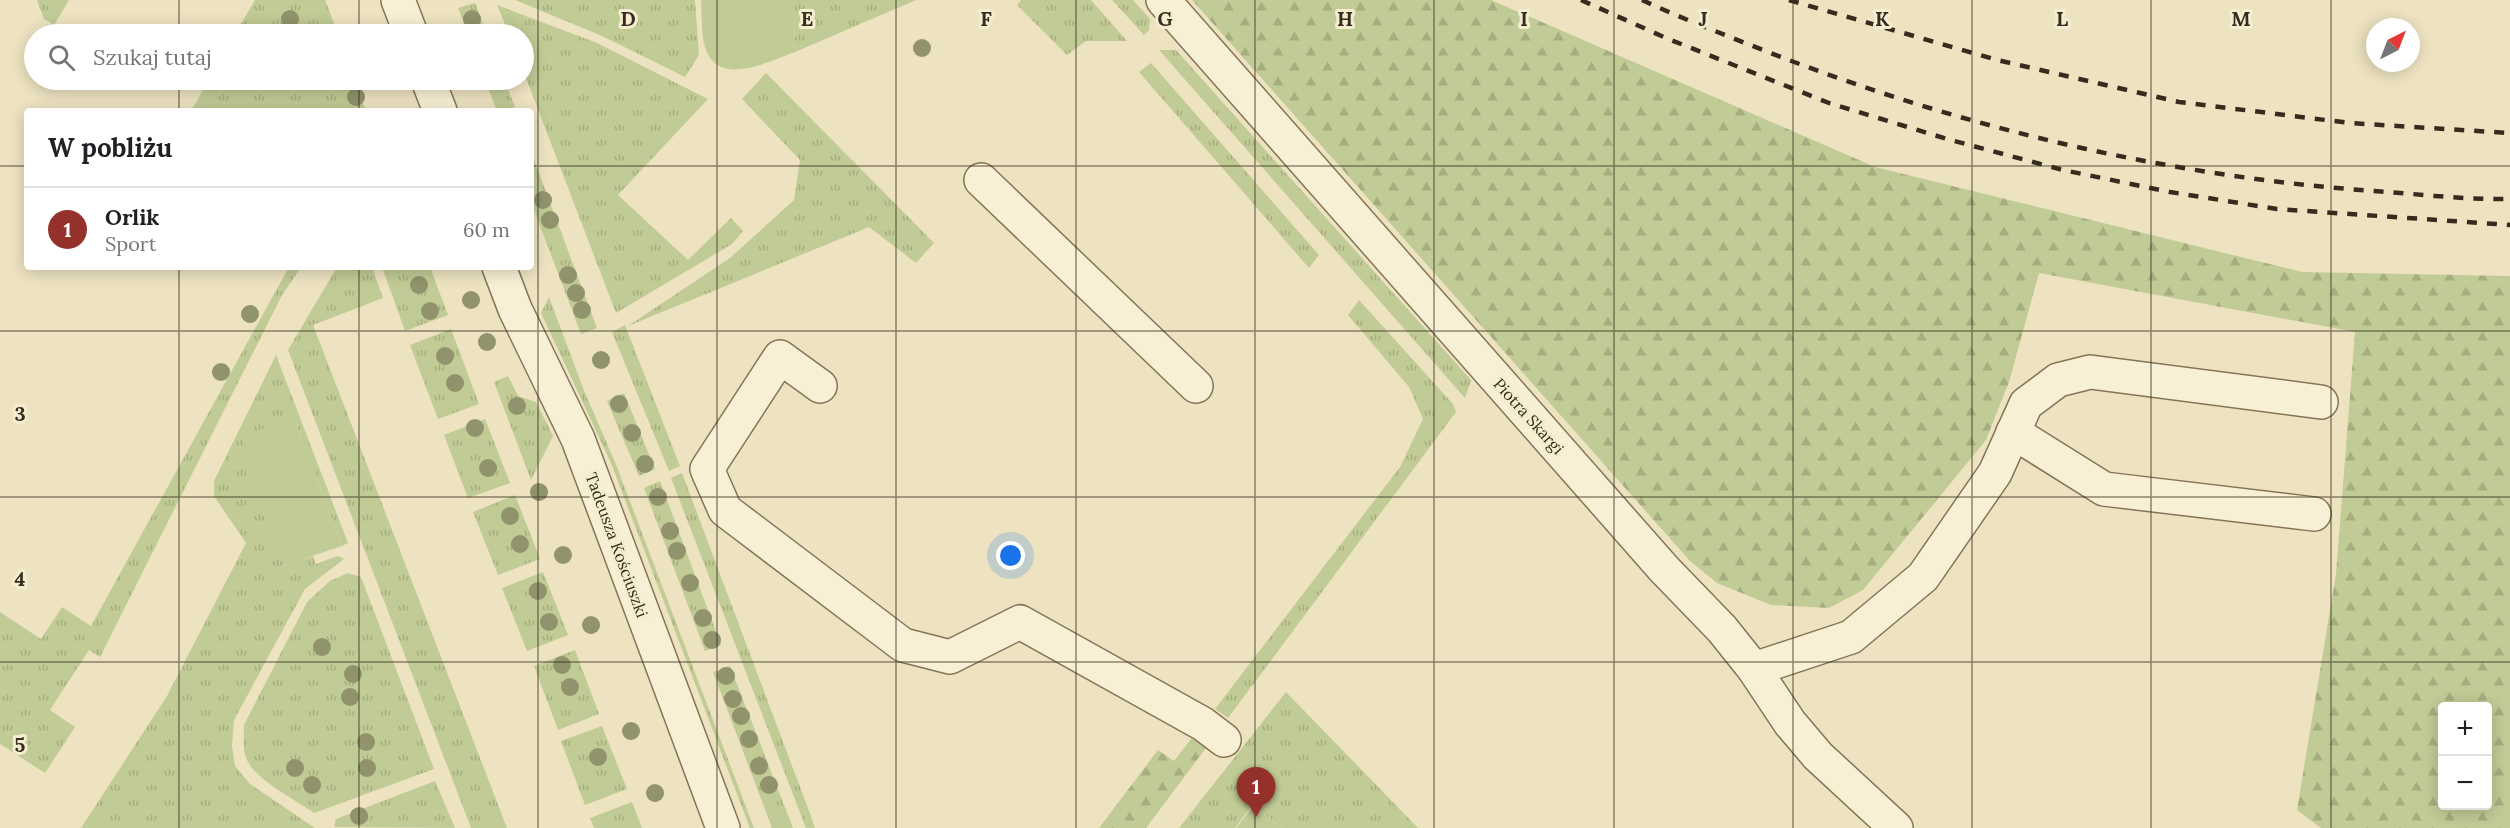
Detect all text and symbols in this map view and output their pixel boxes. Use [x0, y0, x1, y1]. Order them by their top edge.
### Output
text: D [620, 6, 636, 31]
text: E [801, 6, 813, 31]
text: F [980, 6, 992, 31]
text: G [1157, 6, 1173, 31]
text: H [1337, 6, 1353, 31]
text: I [1520, 6, 1528, 31]
text: J [1698, 6, 1708, 31]
text: K [1875, 6, 1890, 31]
text: L [2056, 6, 2068, 31]
text: M [2231, 6, 2251, 31]
north arrow [2366, 18, 2420, 72]
search box [24, 24, 534, 90]
icon: search [45, 41, 78, 74]
text: Szukaj tutaj [93, 43, 212, 71]
text: W pobliżu [48, 131, 172, 164]
text: Orlik [105, 203, 159, 231]
text: 1 [63, 217, 72, 242]
text: 60 m [463, 217, 510, 242]
text: Sport [105, 231, 156, 256]
street label: Piotra Skargi [1490, 374, 1568, 458]
text: 3 [14, 401, 26, 426]
street label: Tadeusza Kościuszki [581, 470, 653, 620]
your location [996, 541, 1025, 570]
text: 4 [15, 566, 26, 591]
map controls [2438, 702, 2492, 810]
button: + [2438, 702, 2492, 756]
text: 5 [15, 732, 26, 757]
button: − [2438, 756, 2492, 810]
pin: 1 [1236, 768, 1276, 817]

